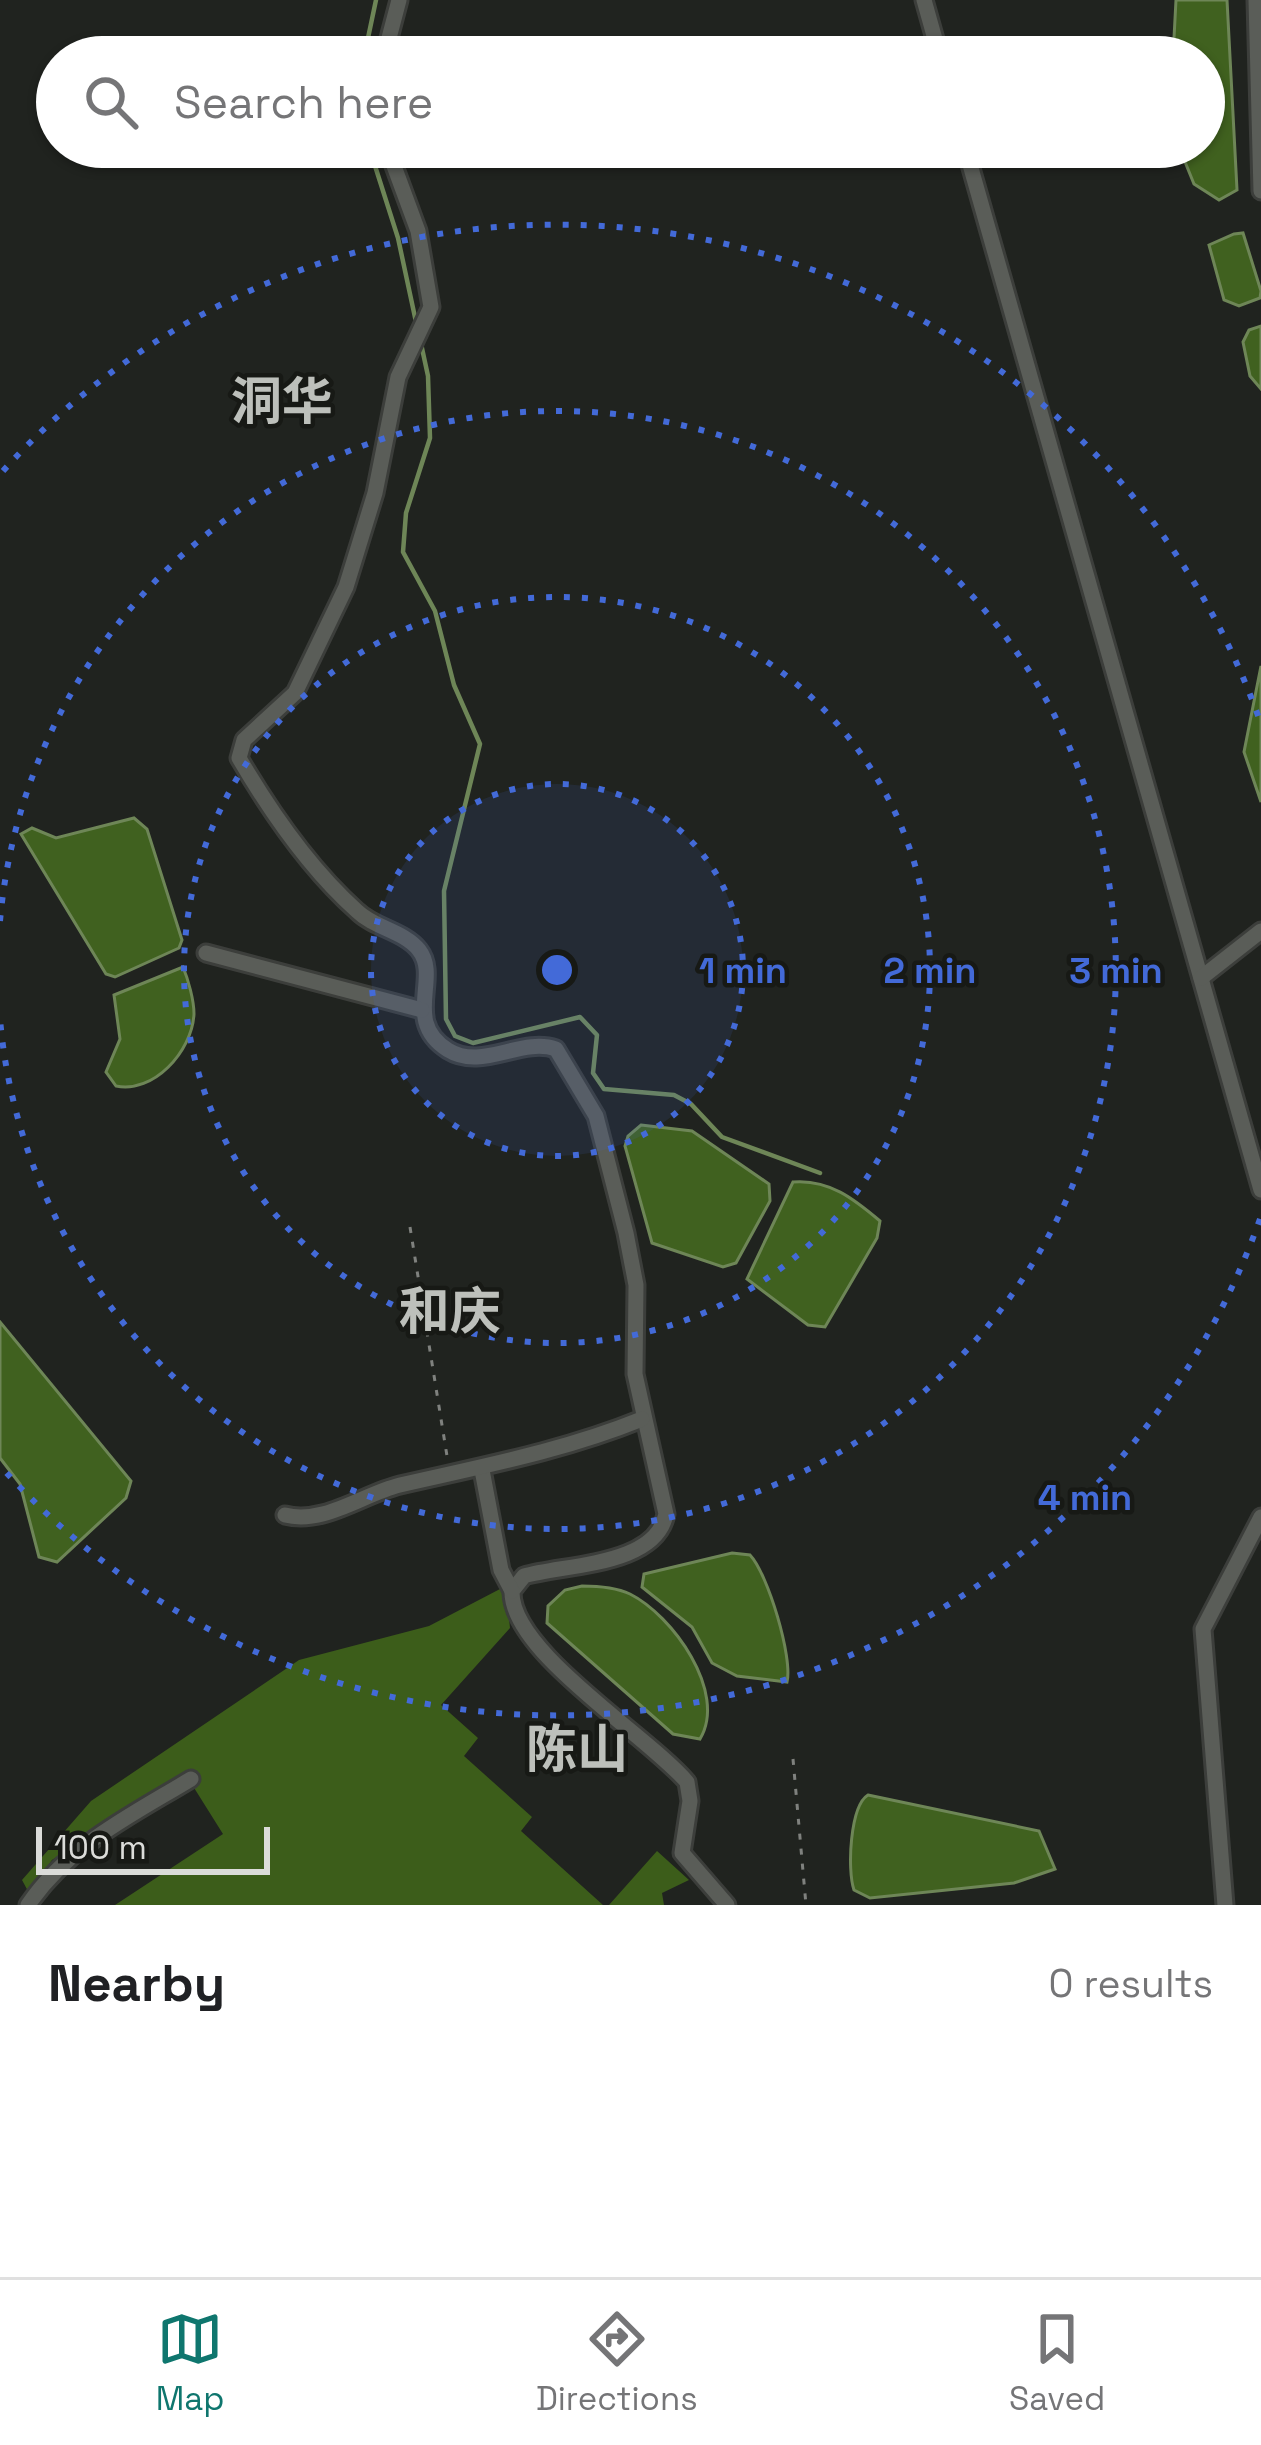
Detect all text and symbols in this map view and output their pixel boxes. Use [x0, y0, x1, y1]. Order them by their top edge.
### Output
search box [36, 36, 1225, 168]
icon: search [78, 69, 144, 135]
text: Search here [174, 74, 433, 131]
district label: 洞华 [231, 369, 333, 434]
text: 1 min [699, 948, 787, 994]
text: 2 min [883, 948, 977, 994]
text: 3 min [1069, 948, 1163, 994]
centre of rings [536, 949, 578, 991]
district label: 和庆 [399, 1279, 501, 1344]
text: 4 min [1038, 1475, 1132, 1521]
district label: 陈山 [526, 1717, 628, 1782]
scale bar [36, 1821, 270, 1874]
text: 100 m [54, 1827, 147, 1869]
text: Nearby [48, 1951, 225, 2016]
text: 0 results [1048, 1959, 1213, 2008]
tab: Map [156, 2306, 224, 2420]
tab: Directions [536, 2306, 698, 2420]
tab: Saved [1009, 2306, 1105, 2420]

